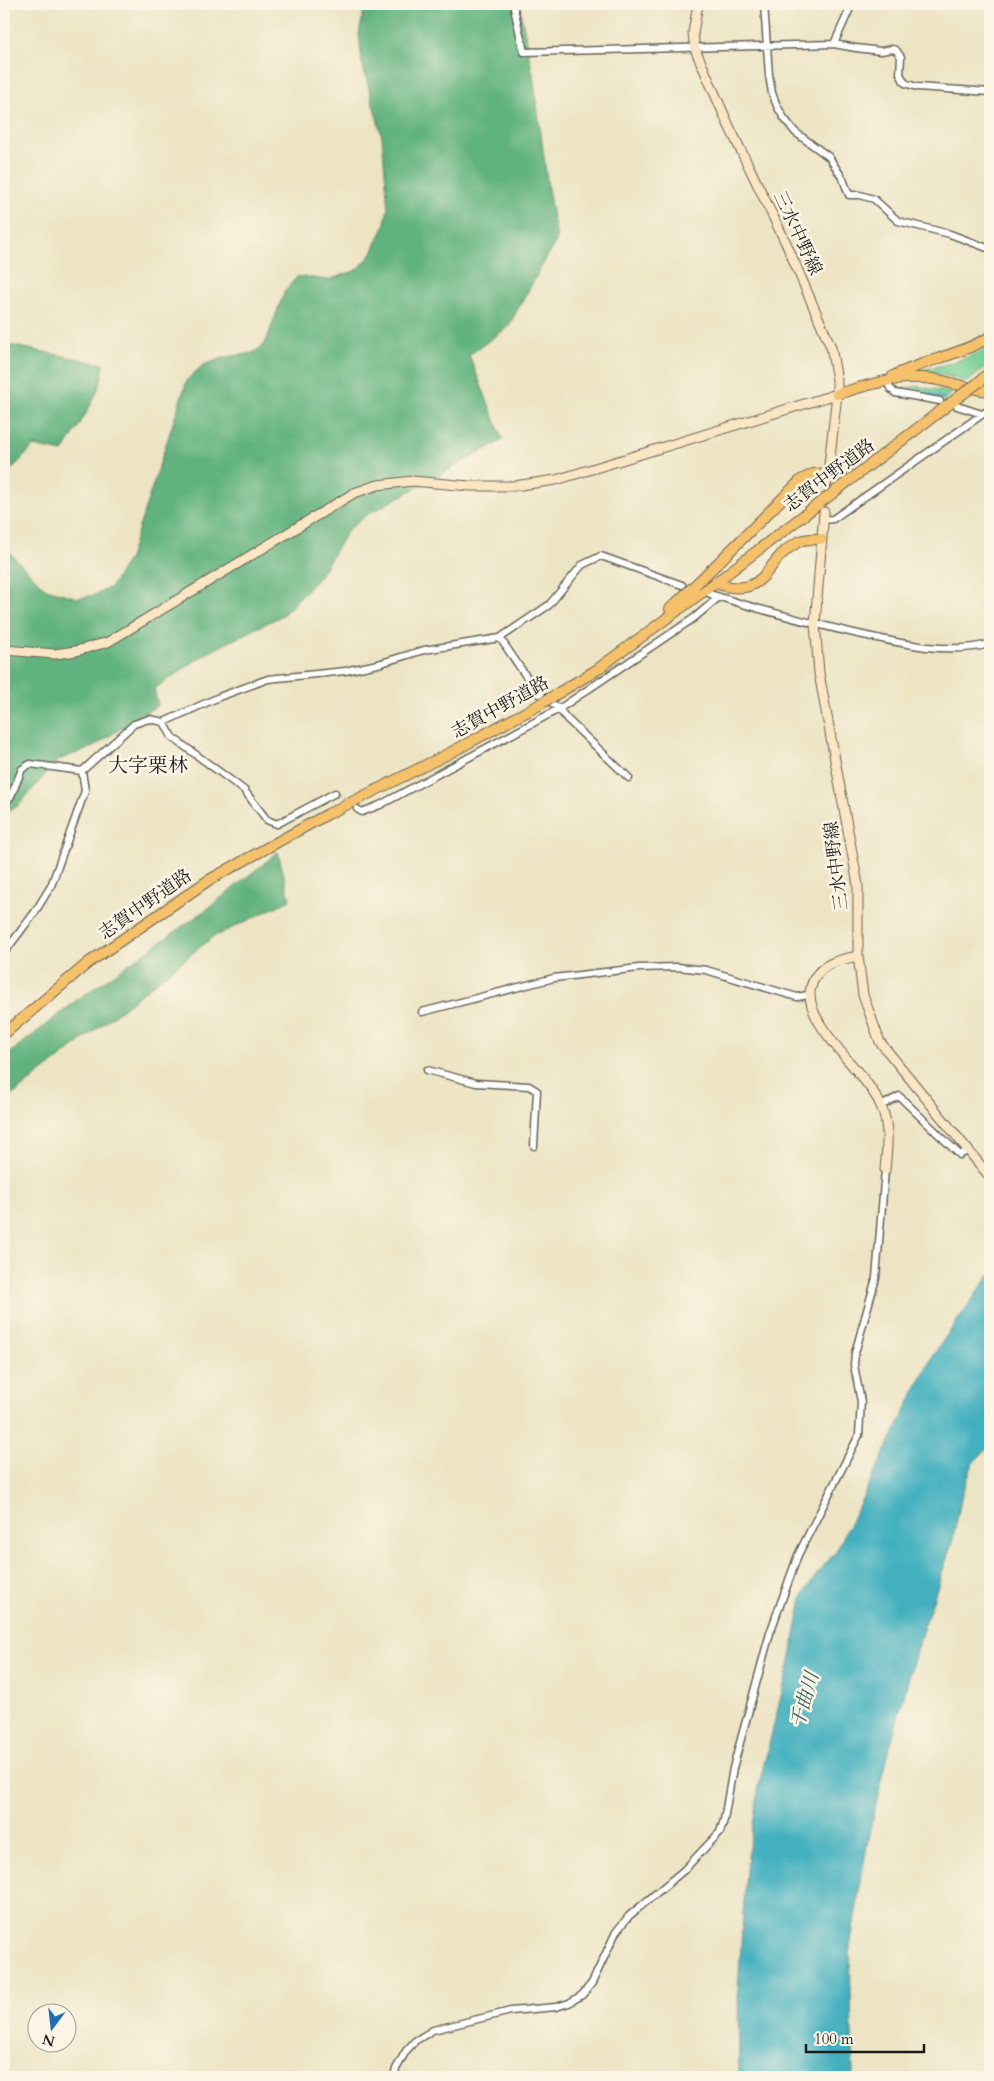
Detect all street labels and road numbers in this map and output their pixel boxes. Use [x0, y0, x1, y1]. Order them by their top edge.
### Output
street label: 三水中野線 [767, 187, 828, 279]
street label: 志賀中野道路 [779, 433, 880, 518]
street label: 志賀中野道路 [447, 670, 554, 745]
street label: 三水中野線 [819, 820, 854, 912]
street label: 志賀中野道路 [94, 863, 197, 946]

